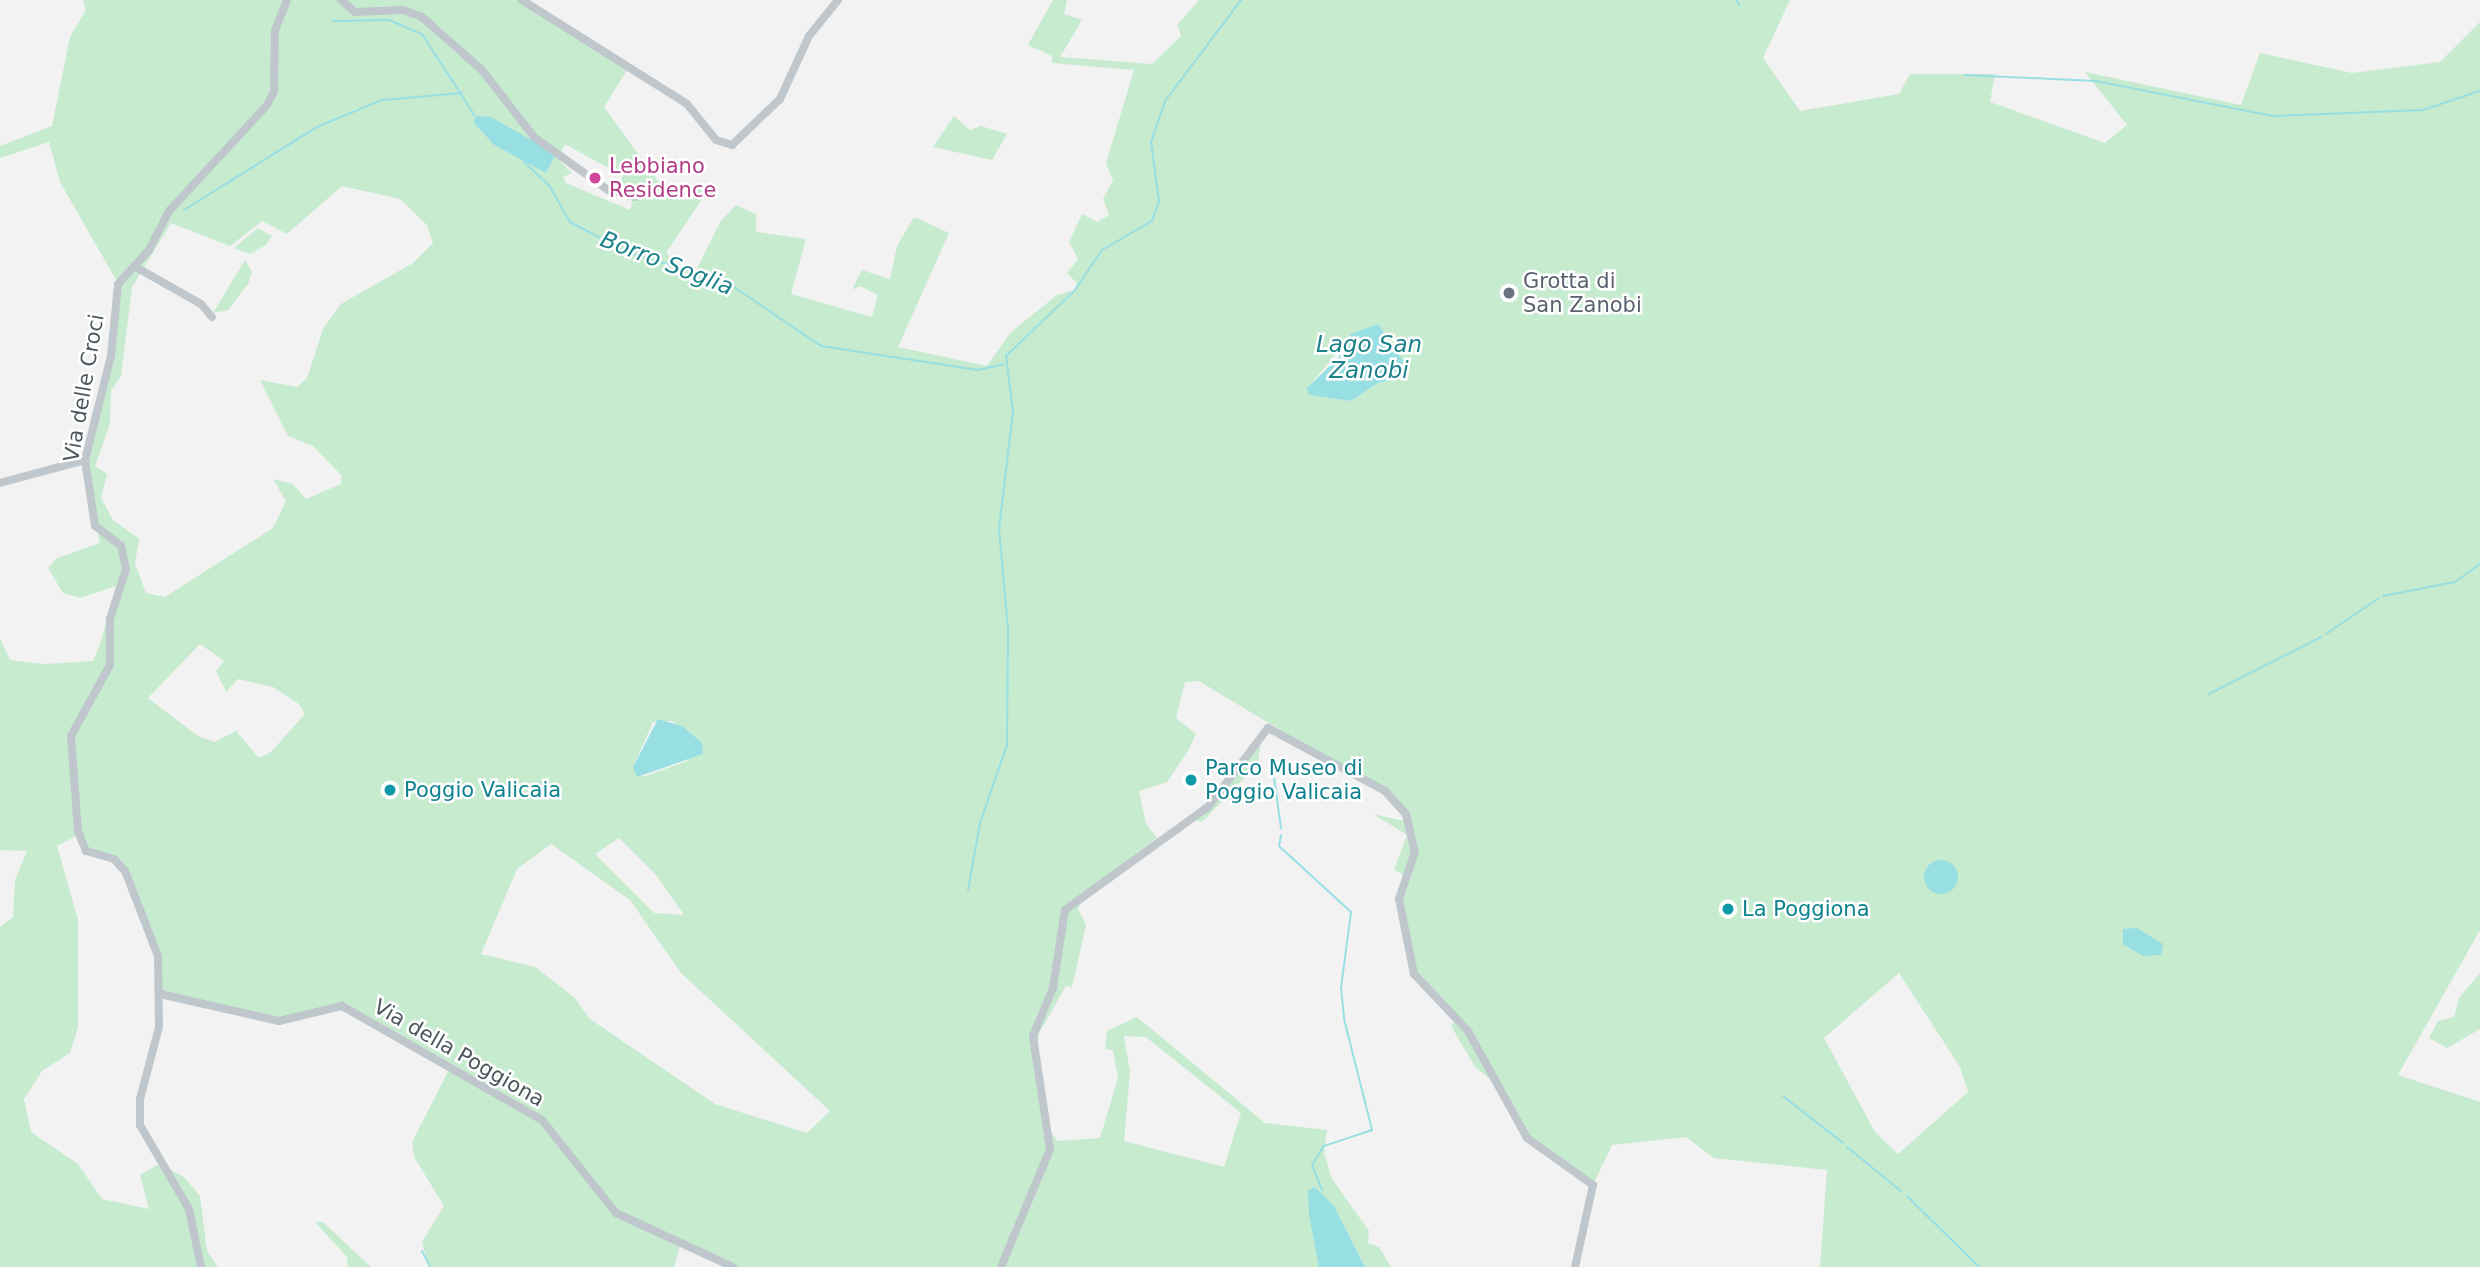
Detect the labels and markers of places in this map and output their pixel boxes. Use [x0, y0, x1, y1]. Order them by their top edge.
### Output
place label: Lebbiano Residence [609, 153, 716, 203]
marker: Lebbiano Residence [587, 170, 603, 186]
place label: Grotta di San Zanobi [1523, 268, 1642, 318]
marker: Grotta di San Zanobi [1501, 285, 1517, 301]
place label: Parco Museo di Poggio Valicaia [1205, 755, 1363, 805]
marker: Parco Museo di Poggio Valicaia [1183, 772, 1199, 788]
place label: Poggio Valicaia [404, 777, 561, 803]
marker: Poggio Valicaia [382, 782, 398, 798]
place label: La Poggiona [1742, 896, 1870, 922]
marker: La Poggiona [1720, 901, 1736, 917]

